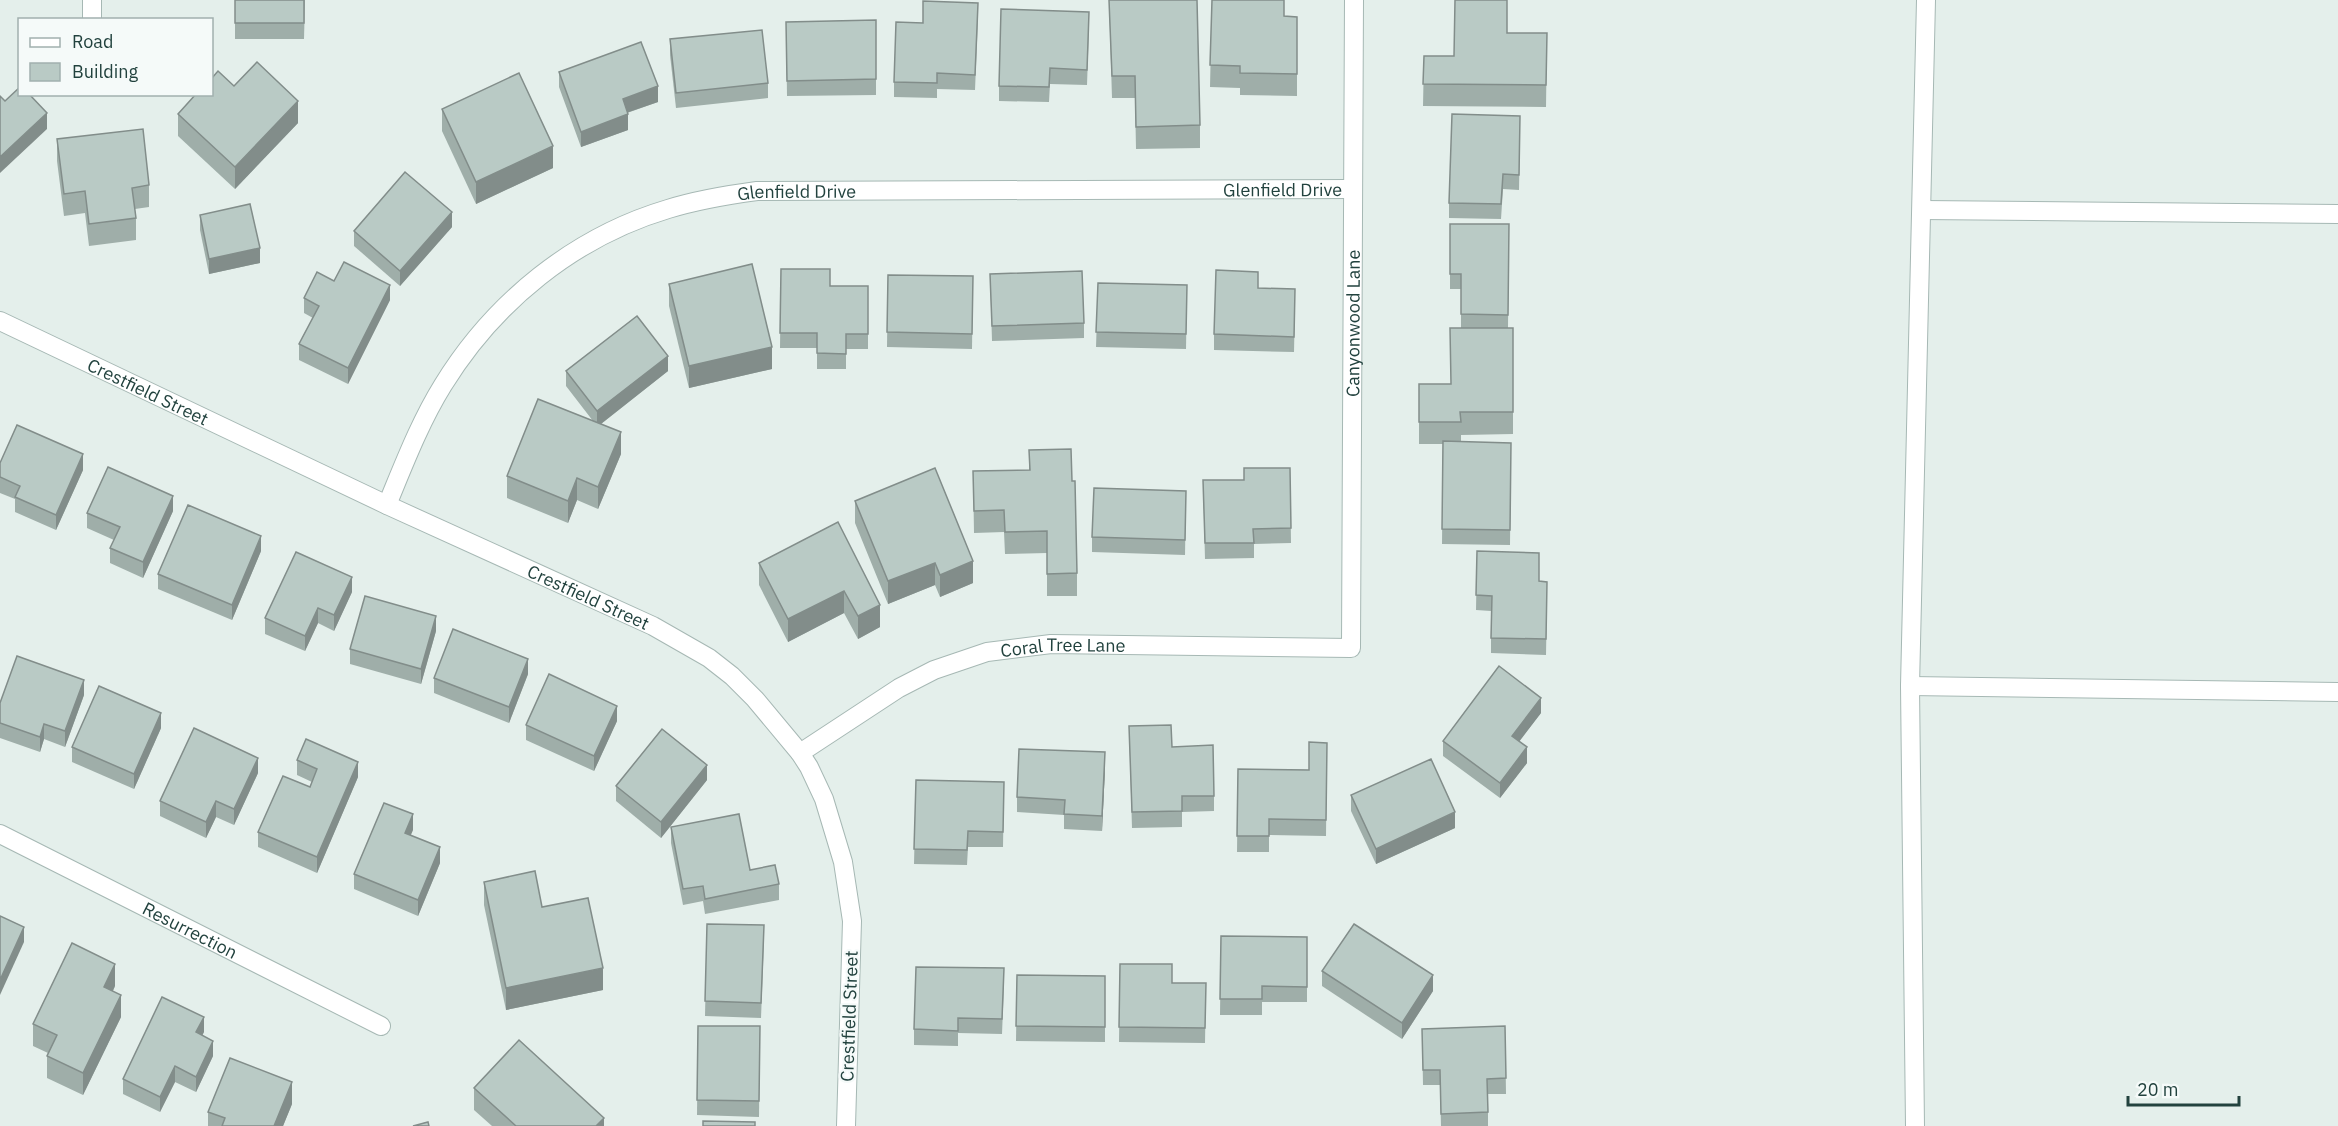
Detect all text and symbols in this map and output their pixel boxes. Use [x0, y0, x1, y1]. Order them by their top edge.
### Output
legend [18, 18, 213, 96]
text: Road [72, 30, 113, 53]
text: Building [72, 60, 139, 83]
street label: Glenfield Drive [1223, 178, 1342, 201]
street label: Glenfield Drive [736, 179, 856, 205]
street label: Canyonwood Lane [1341, 249, 1364, 397]
street label: Crestfield Street [84, 353, 212, 430]
street label: Crestfield Street [524, 559, 653, 634]
street label: Coral Tree Lane [999, 632, 1126, 662]
street label: Resurrection [139, 896, 242, 963]
street label: Crestfield Street [835, 950, 863, 1082]
scale bar [2128, 1069, 2239, 1107]
text: 20 m [2137, 1078, 2179, 1101]

